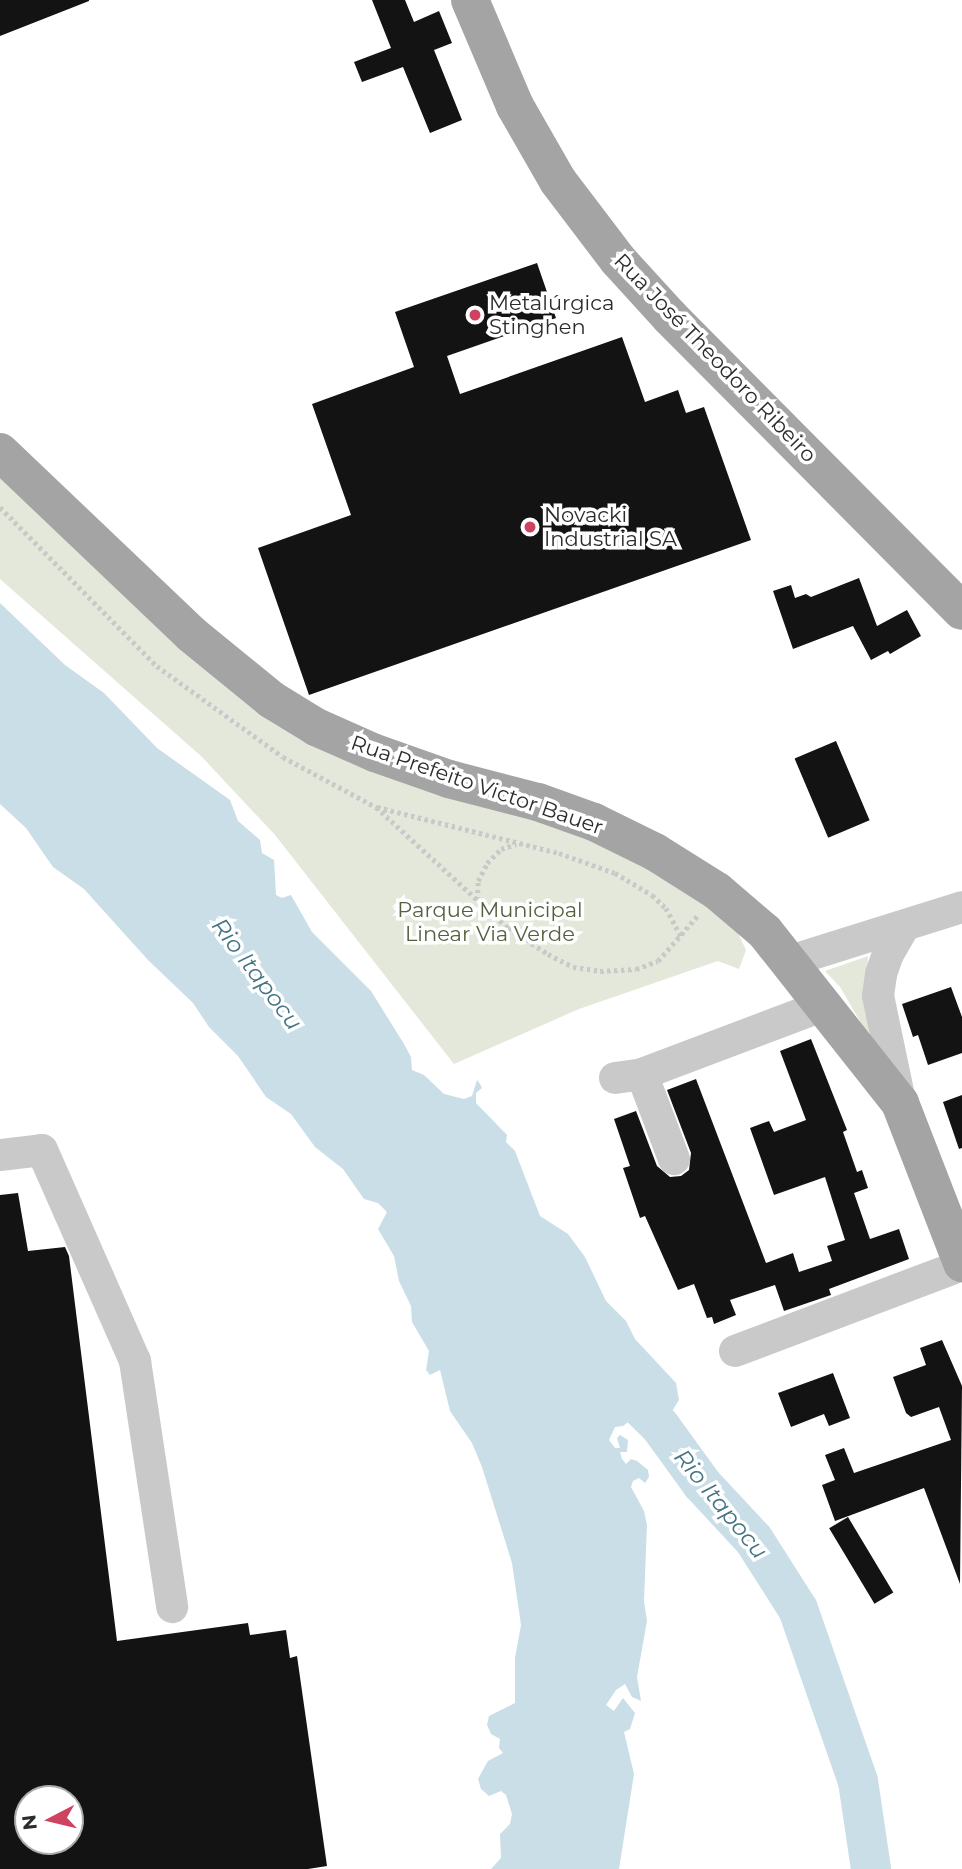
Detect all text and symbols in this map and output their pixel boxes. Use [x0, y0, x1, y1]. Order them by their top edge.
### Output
street label: Rua José Theodoro Ribeiro [609, 248, 821, 468]
place label: Metalúrgica Stinghen [489, 290, 614, 340]
marker: Metalúrgica Stinghen [467, 307, 483, 323]
place label: Novacki Industrial SA [544, 502, 677, 552]
marker: Novacki Industrial SA [522, 519, 538, 535]
street label: Rua Prefeito Victor Bauer [348, 730, 606, 840]
park label: Parque Municipal Linear Via Verde [397, 897, 583, 947]
water label: Rio Itapocu [206, 913, 308, 1035]
water label: Rio Itapocu [668, 1444, 774, 1564]
north arrow [14, 1785, 84, 1855]
text: N [17, 1813, 42, 1831]

